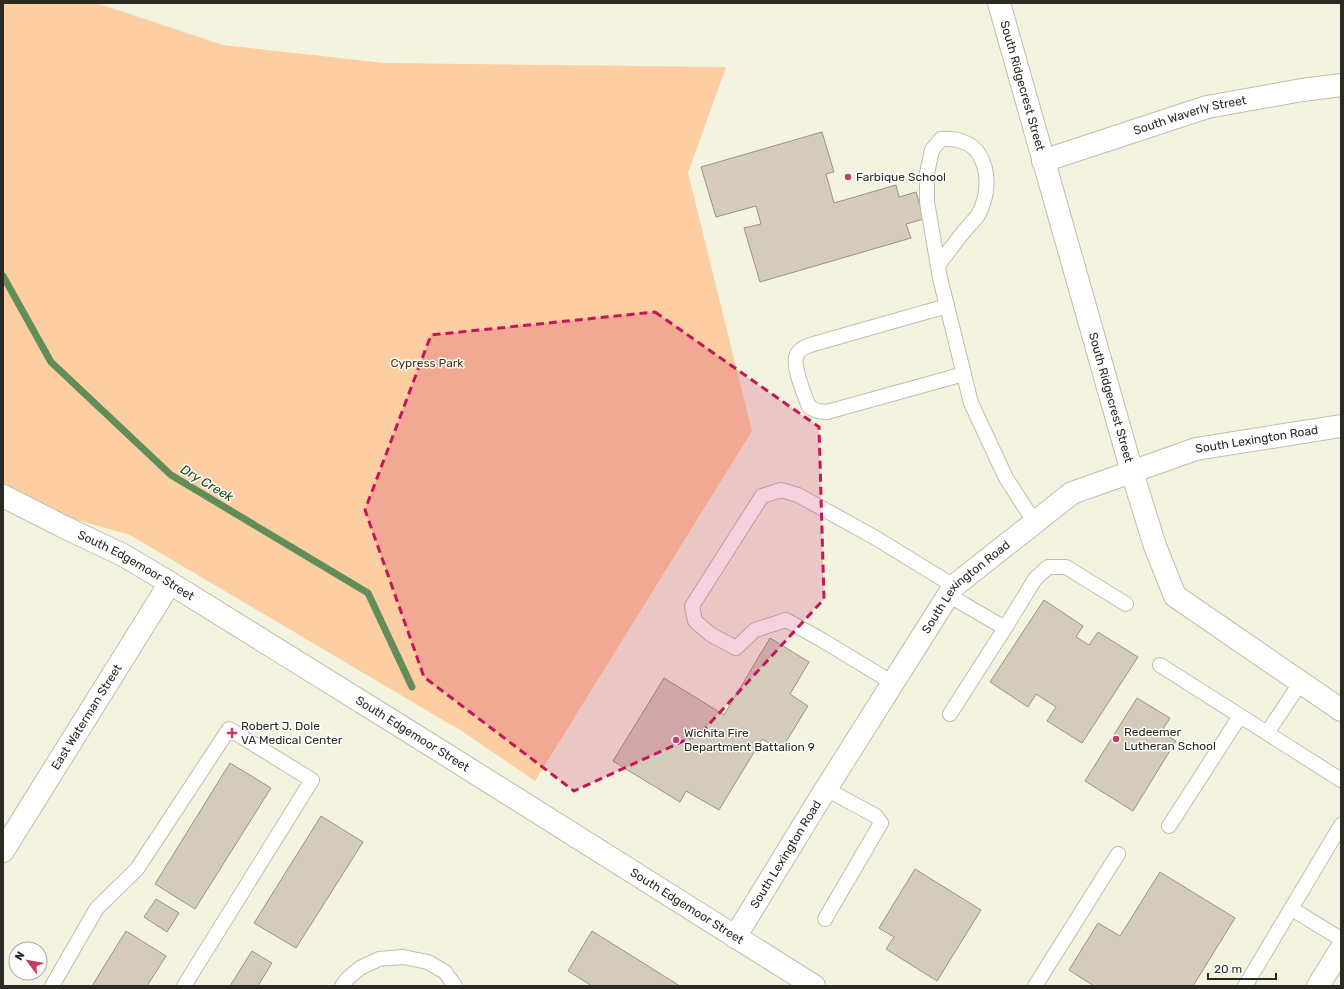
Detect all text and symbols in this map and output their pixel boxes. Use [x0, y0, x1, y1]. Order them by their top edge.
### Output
street label: South Ridgecrest Street [997, 19, 1048, 153]
street label: South Waverly Street [1132, 93, 1248, 138]
place label: Farbique School [856, 170, 946, 184]
marker: Farbique School [843, 172, 853, 182]
street label: South Ridgecrest Street [1086, 331, 1136, 464]
park label: Cypress Park [390, 356, 464, 370]
street label: South Lexington Road [1194, 423, 1319, 456]
water label: Dry Creek [178, 461, 236, 505]
street label: South Edgemoor Street [75, 528, 197, 603]
street label: South Lexington Road [919, 538, 1013, 636]
street label: East Waterman Street [48, 661, 125, 772]
street label: South Edgemoor Street [353, 693, 472, 775]
place label: Robert J. Dole VA Medical Center [241, 719, 343, 747]
place label: Redeemer Lutheran School [1124, 725, 1216, 753]
place label: Wichita Fire Department Battalion 9 [684, 726, 815, 754]
marker: Robert J. Dole VA Medical Center [226, 727, 238, 739]
marker: Redeemer Lutheran School [1111, 734, 1121, 744]
marker: Wichita Fire Department Battalion 9 [671, 735, 681, 745]
street label: South Lexington Road [747, 798, 824, 911]
street label: South Edgemoor Street [628, 865, 746, 947]
north arrow [8, 941, 48, 981]
text: N [12, 949, 28, 963]
scale bar [1208, 955, 1276, 981]
text: 20 m [1214, 962, 1242, 976]

